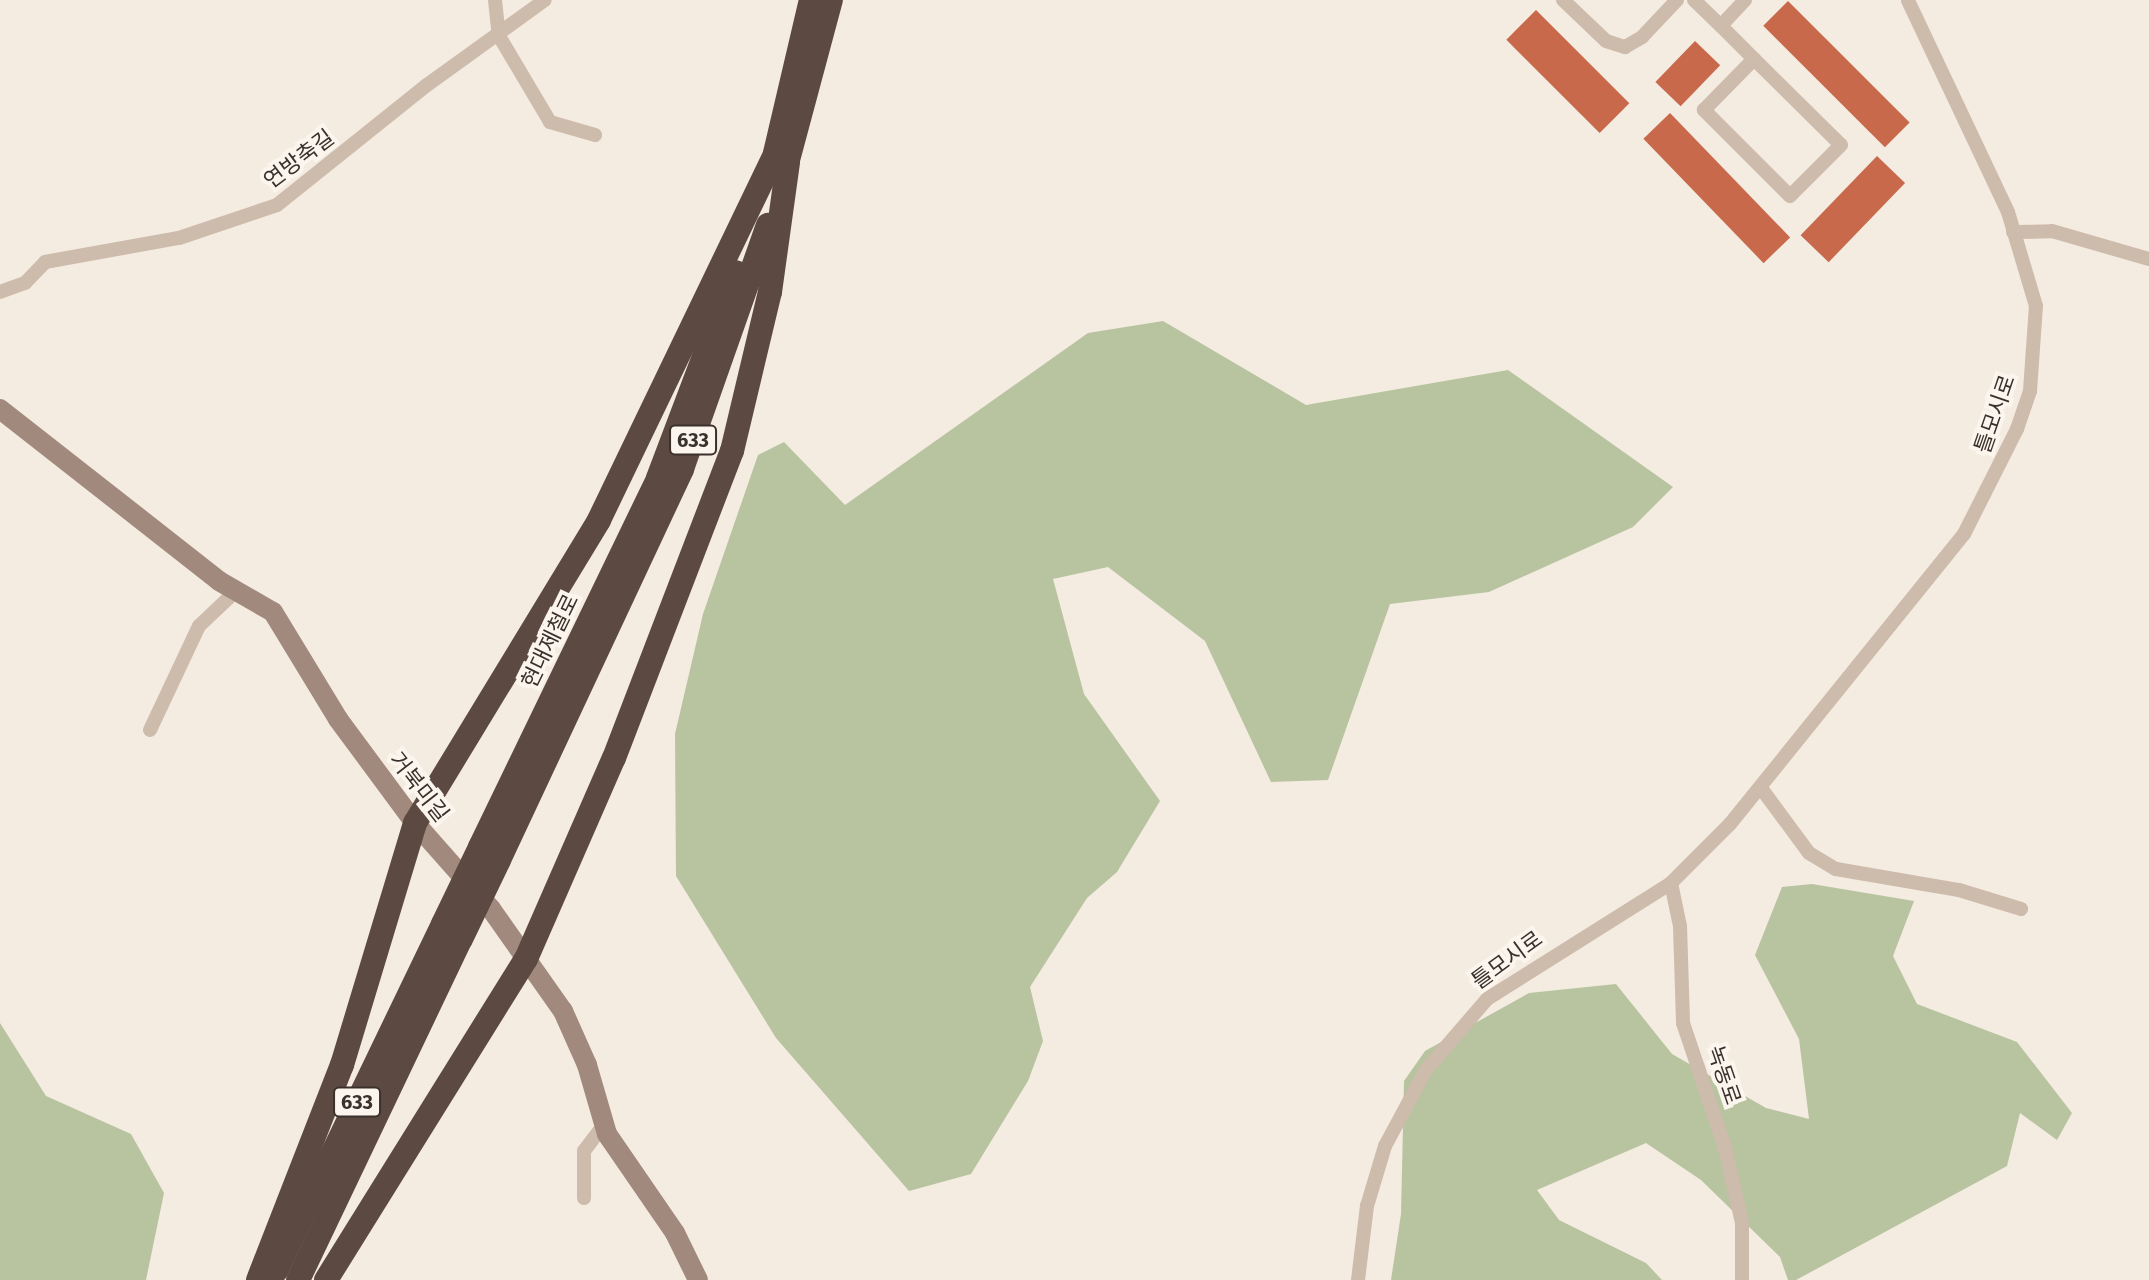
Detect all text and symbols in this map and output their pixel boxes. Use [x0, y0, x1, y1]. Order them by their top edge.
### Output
street label: 연방축길 [259, 124, 339, 194]
street label: 틀모시로 [1969, 371, 2021, 457]
road number: 633 [669, 424, 717, 456]
street label: 현대제철로 [516, 590, 584, 692]
street label: 거북미길 [384, 747, 454, 827]
street label: 틀모시로 [1466, 926, 1548, 994]
street label: 녹동로 [1702, 1042, 1746, 1108]
road number: 633 [333, 1086, 381, 1118]

